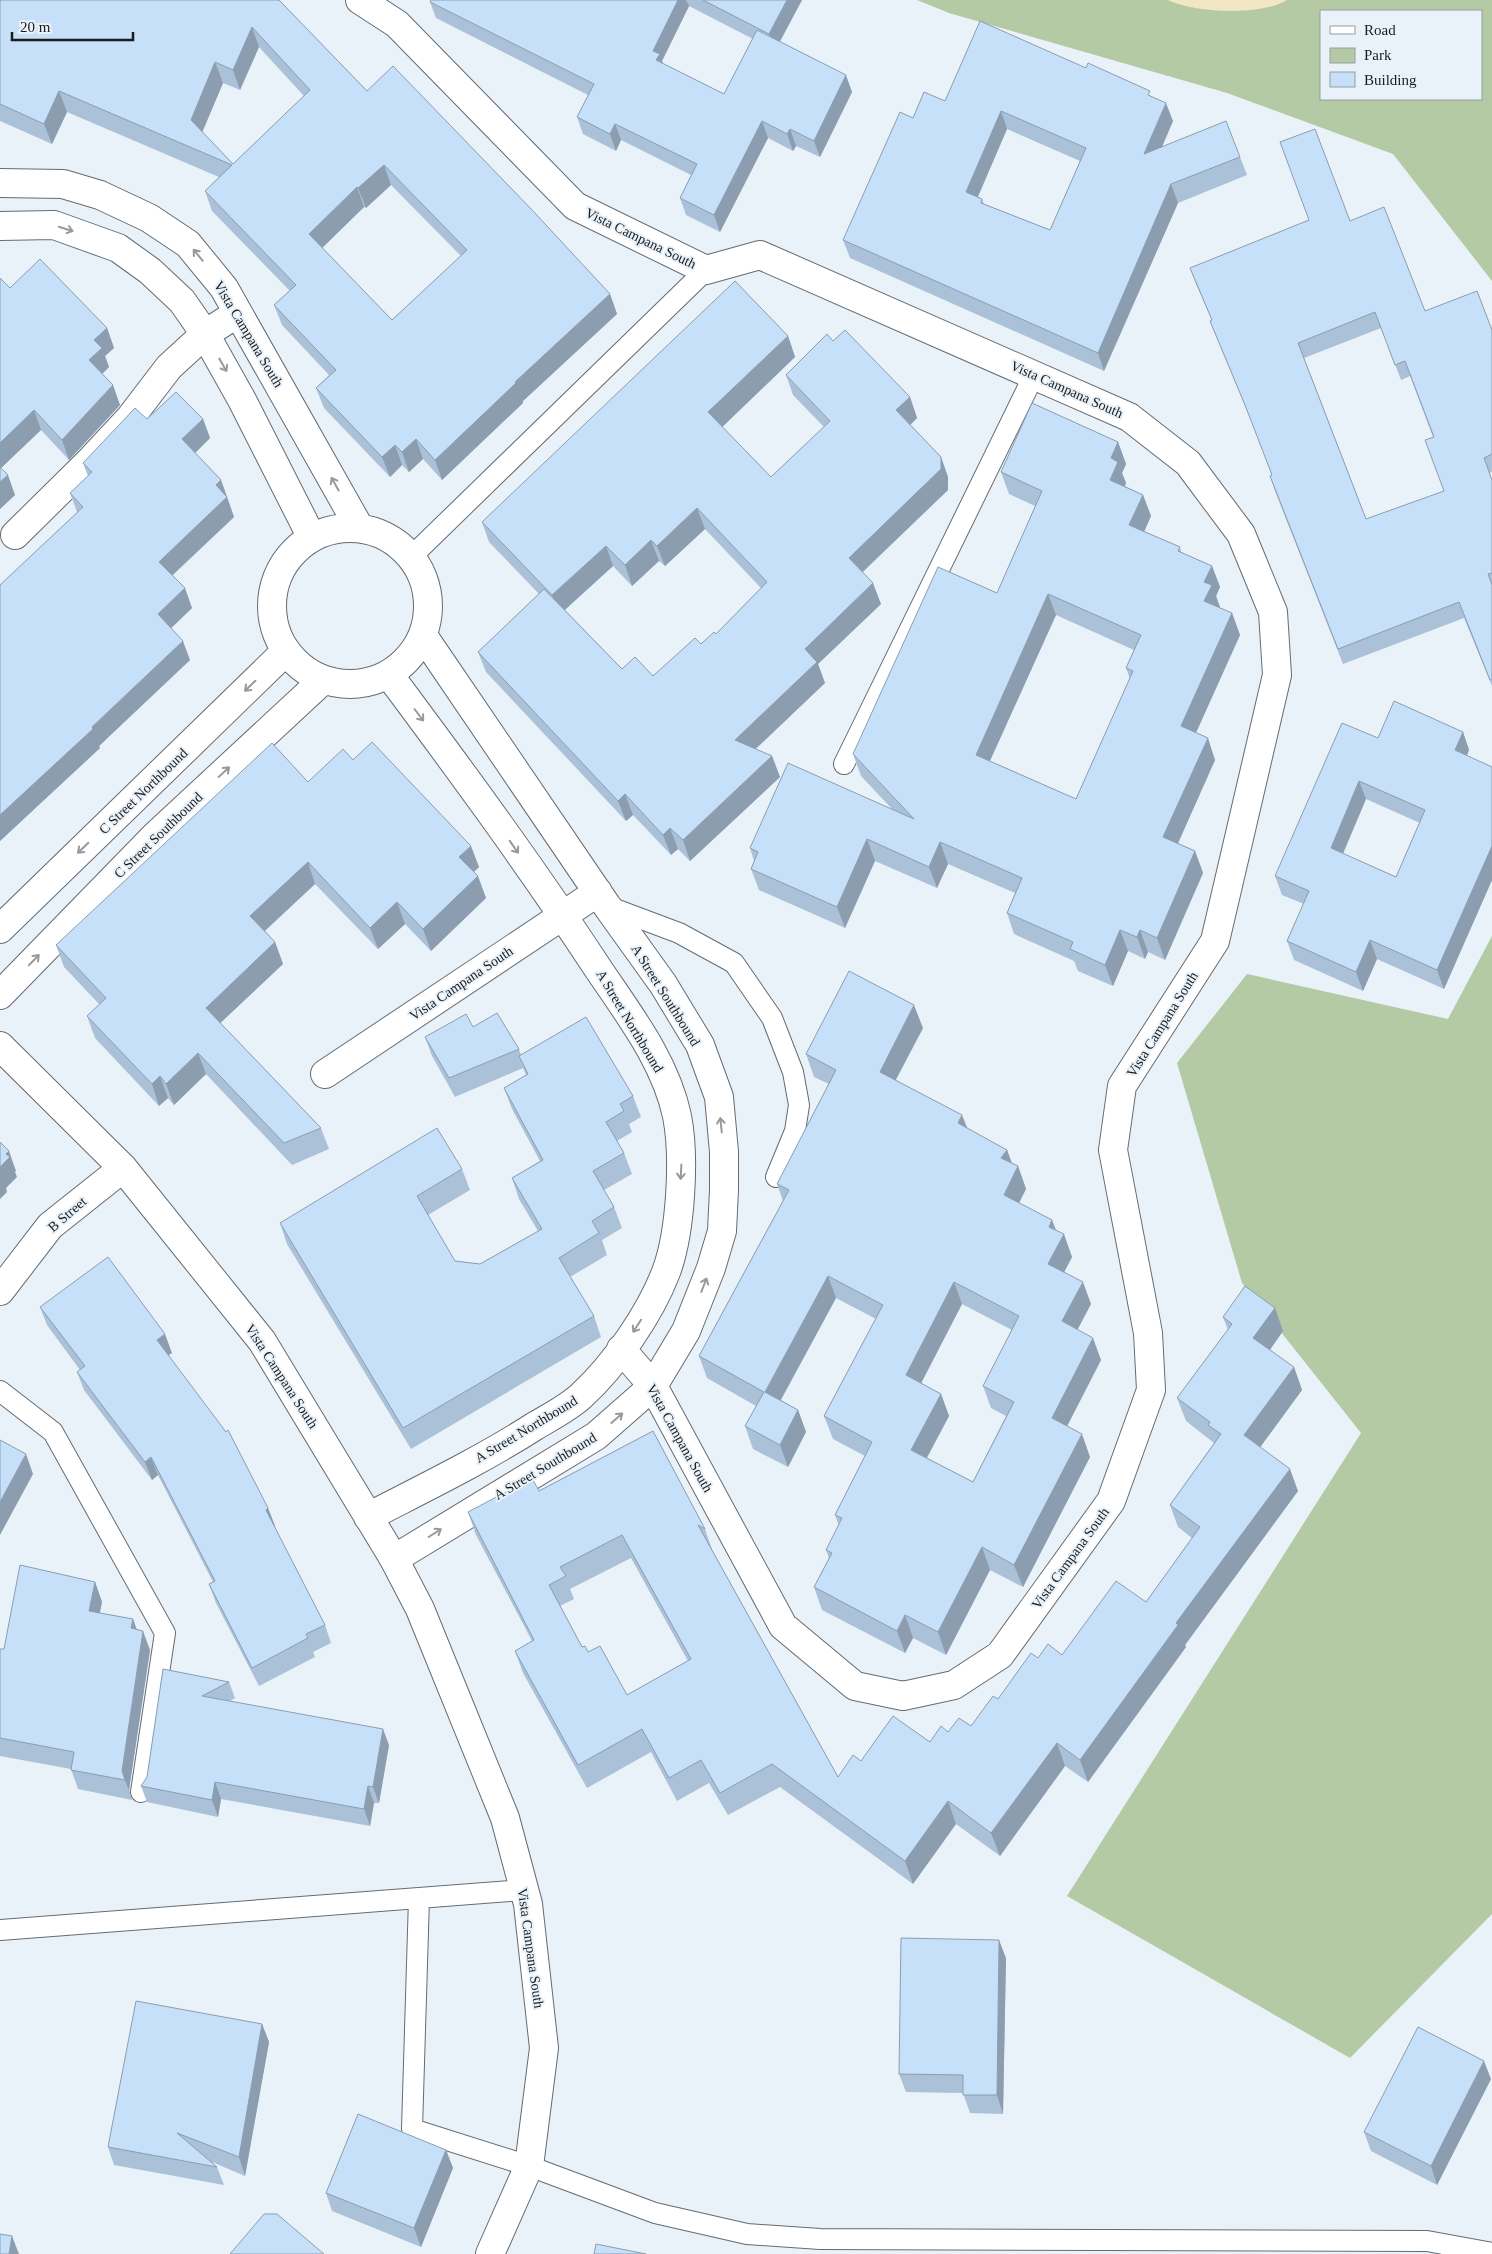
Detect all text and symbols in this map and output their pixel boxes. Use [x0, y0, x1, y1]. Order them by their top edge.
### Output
scale bar [12, 10, 134, 42]
legend [1320, 10, 1482, 100]
text: 20 m [20, 19, 51, 35]
text: Road [1364, 22, 1396, 38]
text: Park [1364, 47, 1392, 63]
text: Building [1364, 72, 1417, 88]
street label: Vista Campana South [583, 205, 699, 272]
one-way arrow [57, 224, 73, 234]
one-way arrow [192, 249, 203, 262]
street label: Vista Campana South [211, 278, 286, 390]
one-way arrow [218, 358, 228, 372]
street label: Vista Campana South [1008, 358, 1125, 421]
one-way arrow [330, 477, 340, 492]
one-way arrow [244, 680, 256, 692]
one-way arrow [414, 708, 424, 722]
street label: C Street Northbound [96, 745, 191, 837]
one-way arrow [218, 766, 231, 778]
street label: C Street Southbound [111, 789, 206, 881]
one-way arrow [509, 839, 519, 853]
one-way arrow [77, 842, 90, 854]
street label: A Street Southbound [628, 942, 703, 1049]
street label: Vista Campana South [407, 943, 516, 1024]
one-way arrow [28, 954, 40, 966]
street label: A Street Northbound [593, 967, 666, 1075]
street label: Vista Campana South [1124, 969, 1201, 1080]
one-way arrow [717, 1118, 726, 1134]
one-way arrow [676, 1164, 686, 1180]
street label: B Street [45, 1194, 89, 1235]
one-way arrow [701, 1277, 710, 1292]
one-way arrow [632, 1318, 642, 1332]
street label: Vista Campana South [242, 1321, 321, 1431]
street label: Vista Campana South [644, 1382, 716, 1495]
street label: A Street Northbound [472, 1393, 580, 1466]
one-way arrow [610, 1412, 623, 1424]
street label: A Street Southbound [491, 1430, 599, 1503]
street label: Vista Campana South [1029, 1505, 1112, 1612]
one-way arrow [428, 1528, 442, 1538]
street label: Vista Campana South [515, 1887, 546, 2009]

